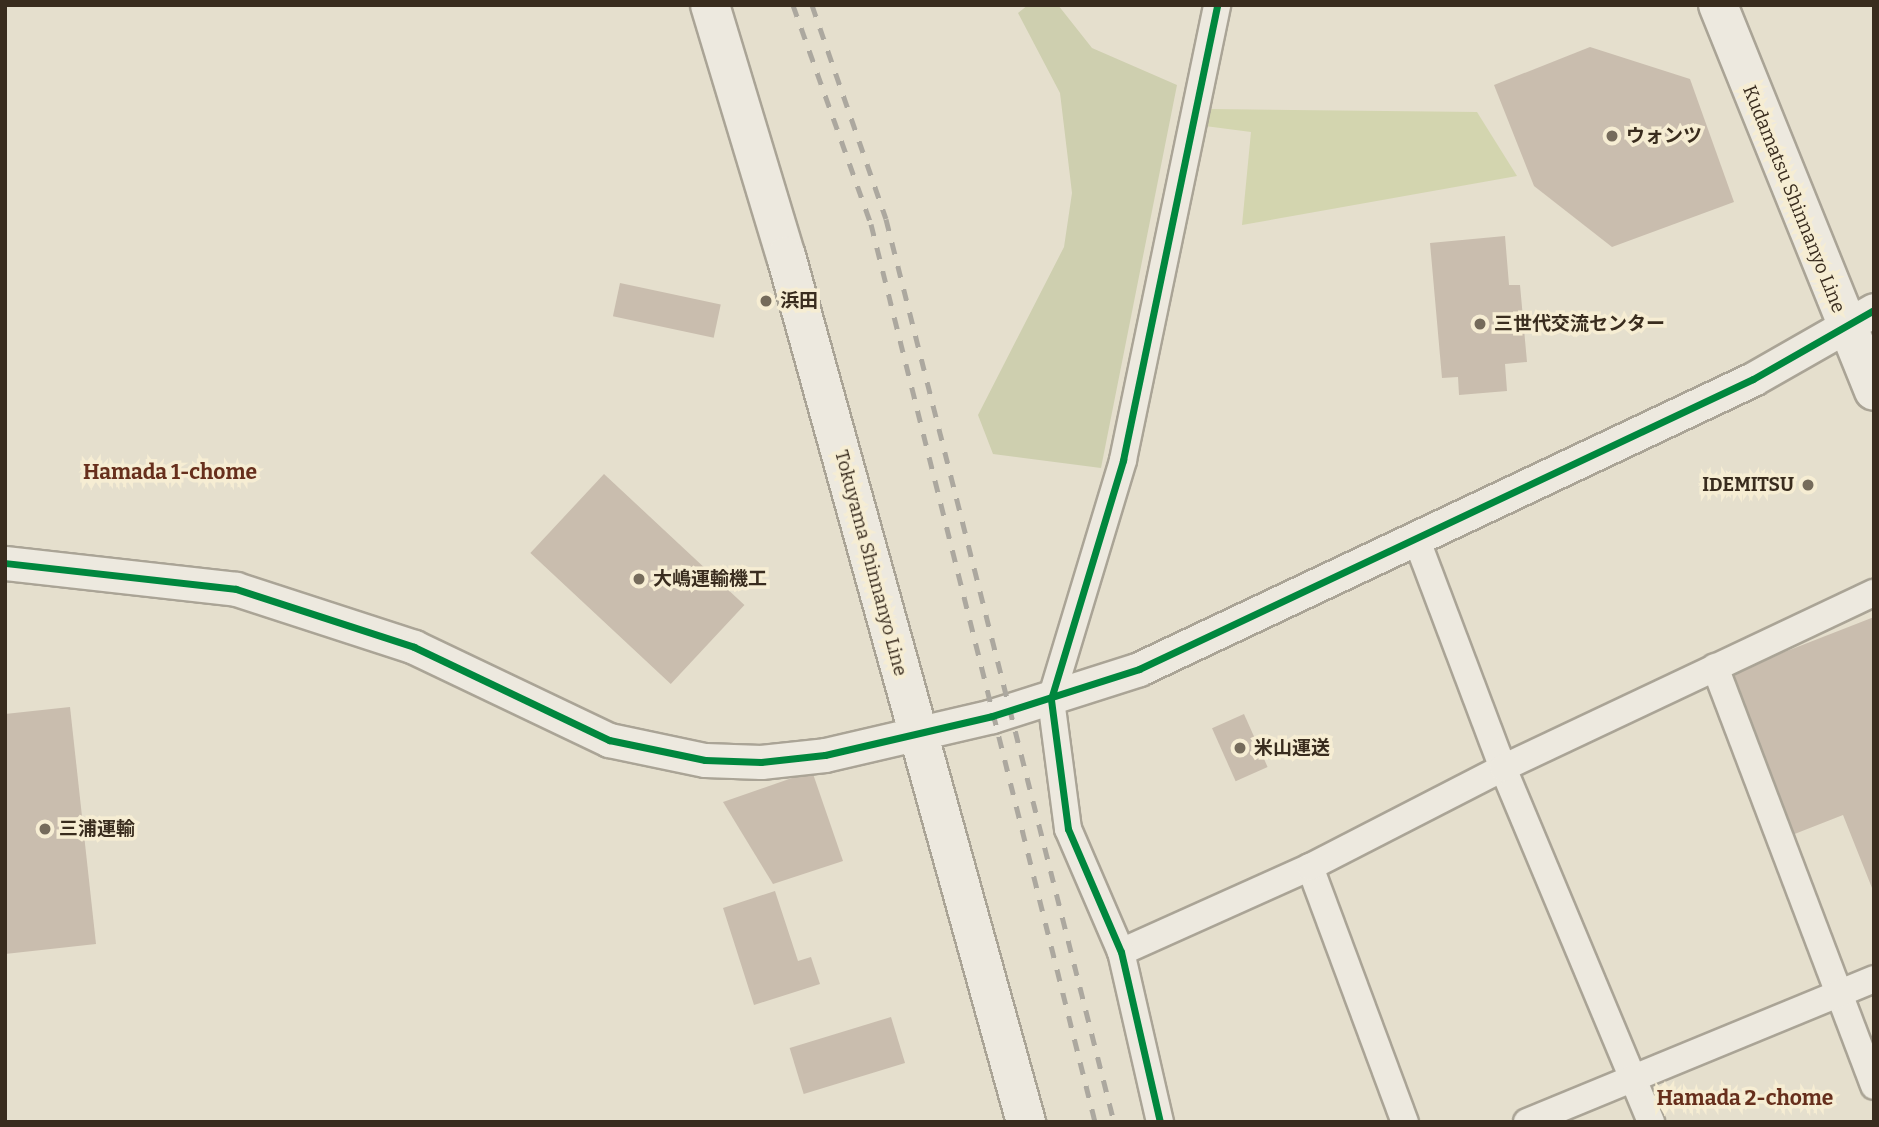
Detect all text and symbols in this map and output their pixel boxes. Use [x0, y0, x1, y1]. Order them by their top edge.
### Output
street label: Kudamatsu Shinnanyo Line [1738, 82, 1850, 316]
place label: ウォンツ [1626, 125, 1702, 147]
marker: ウォンツ [1604, 128, 1620, 144]
place label: 浜田 [780, 290, 818, 312]
marker: 浜田 [758, 293, 774, 309]
place label: 三世代交流センター [1494, 313, 1665, 335]
marker: 三世代交流センター [1472, 316, 1488, 332]
street label: Tokuyama Shinnanyo Line [830, 448, 912, 678]
district label: Hamada 1-chome [83, 459, 257, 485]
place label: IDEMITSU [1702, 474, 1794, 496]
marker: IDEMITSU [1800, 477, 1816, 493]
place label: 大嶋運輸機工 [653, 568, 767, 590]
marker: 大嶋運輸機工 [631, 571, 647, 587]
place label: 米山運送 [1254, 737, 1330, 759]
marker: 米山運送 [1232, 740, 1248, 756]
place label: 三浦運輸 [59, 818, 135, 840]
marker: 三浦運輸 [37, 821, 53, 837]
district label: Hamada 2-chome [1657, 1085, 1833, 1111]

